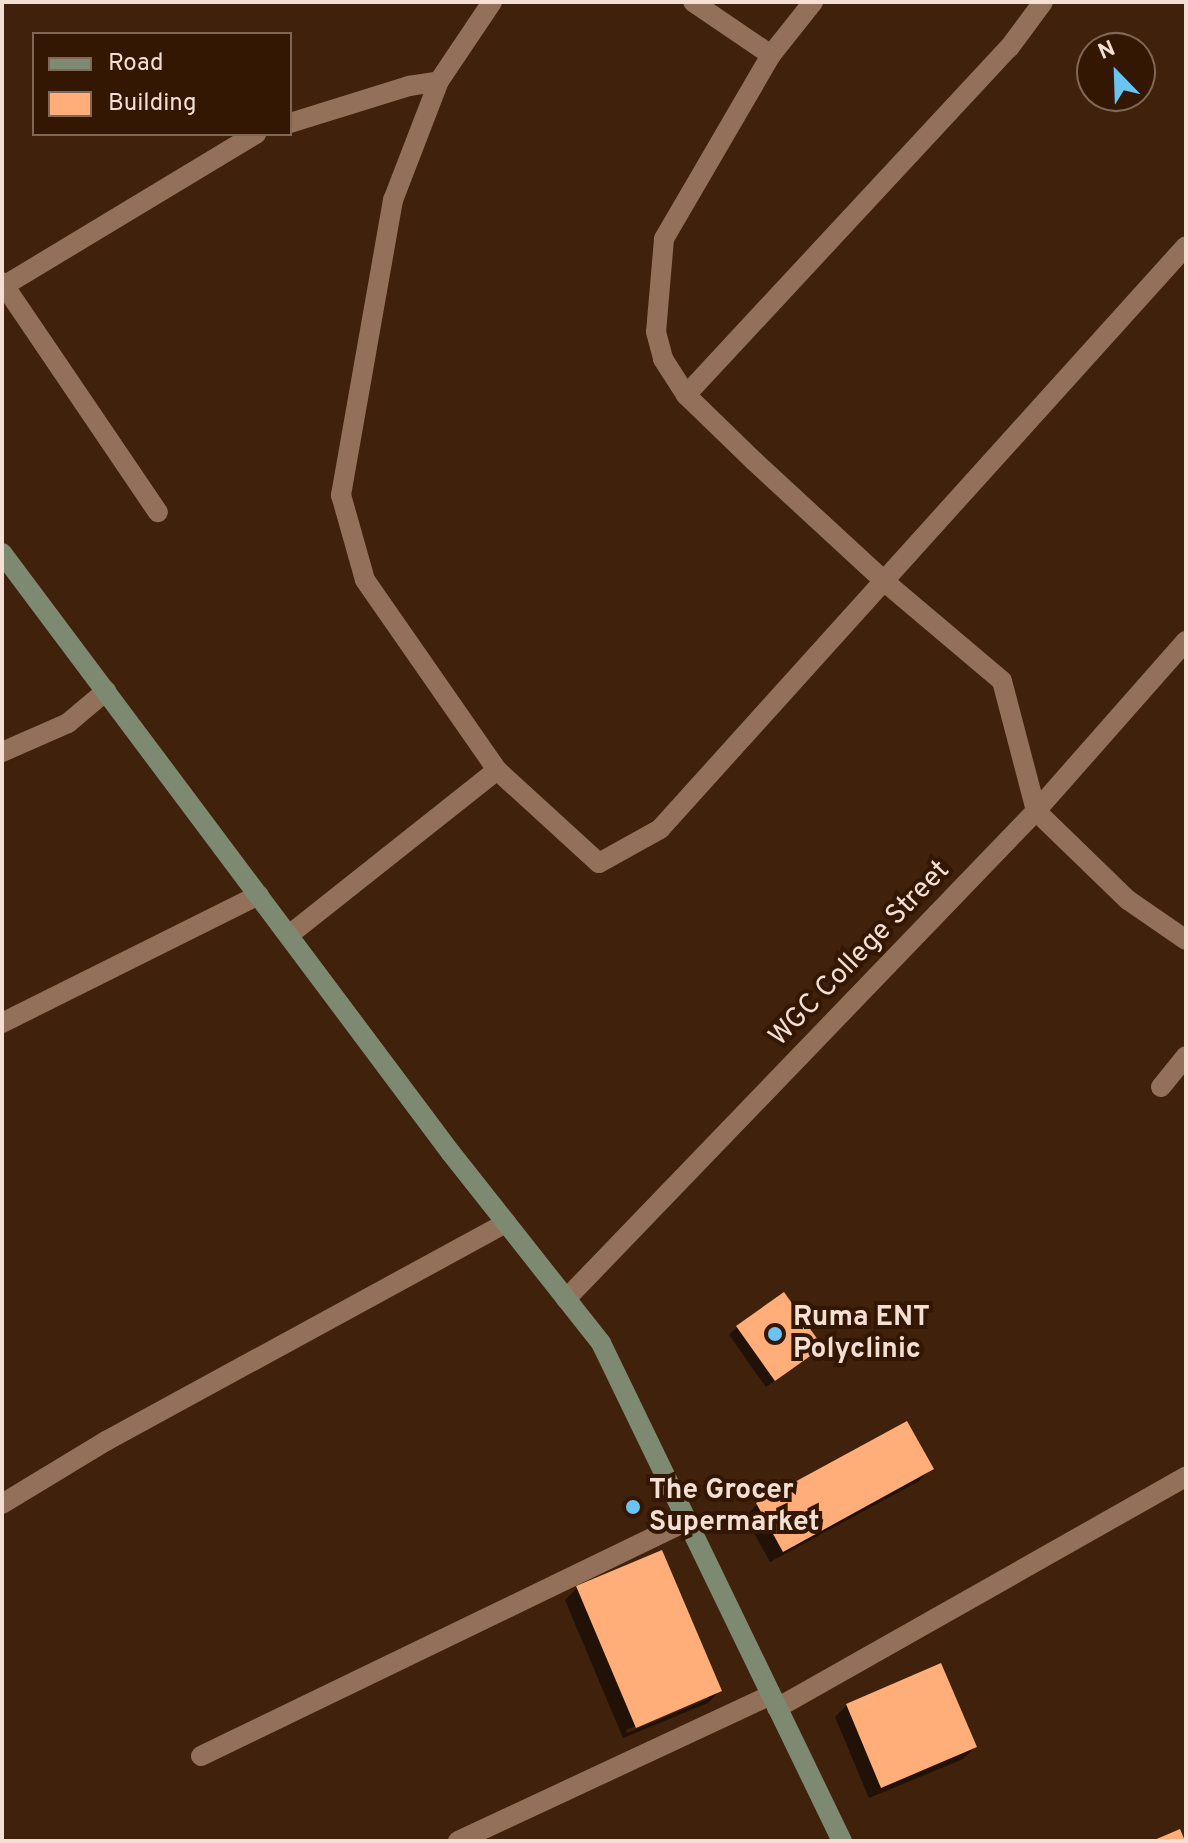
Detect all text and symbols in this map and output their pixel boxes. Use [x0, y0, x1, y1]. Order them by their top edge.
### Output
legend [32, 32, 292, 136]
north arrow [1076, 32, 1156, 112]
text: N [1095, 36, 1120, 67]
text: Road [108, 49, 164, 79]
text: Building [108, 89, 197, 119]
street label: WGC College Street [763, 854, 957, 1054]
place label: Ruma ENT Polyclinic [793, 1301, 930, 1367]
marker: Ruma ENT Polyclinic [764, 1323, 786, 1345]
place label: The Grocer Supermarket [649, 1474, 819, 1540]
marker: The Grocer Supermarket [624, 1498, 642, 1516]

